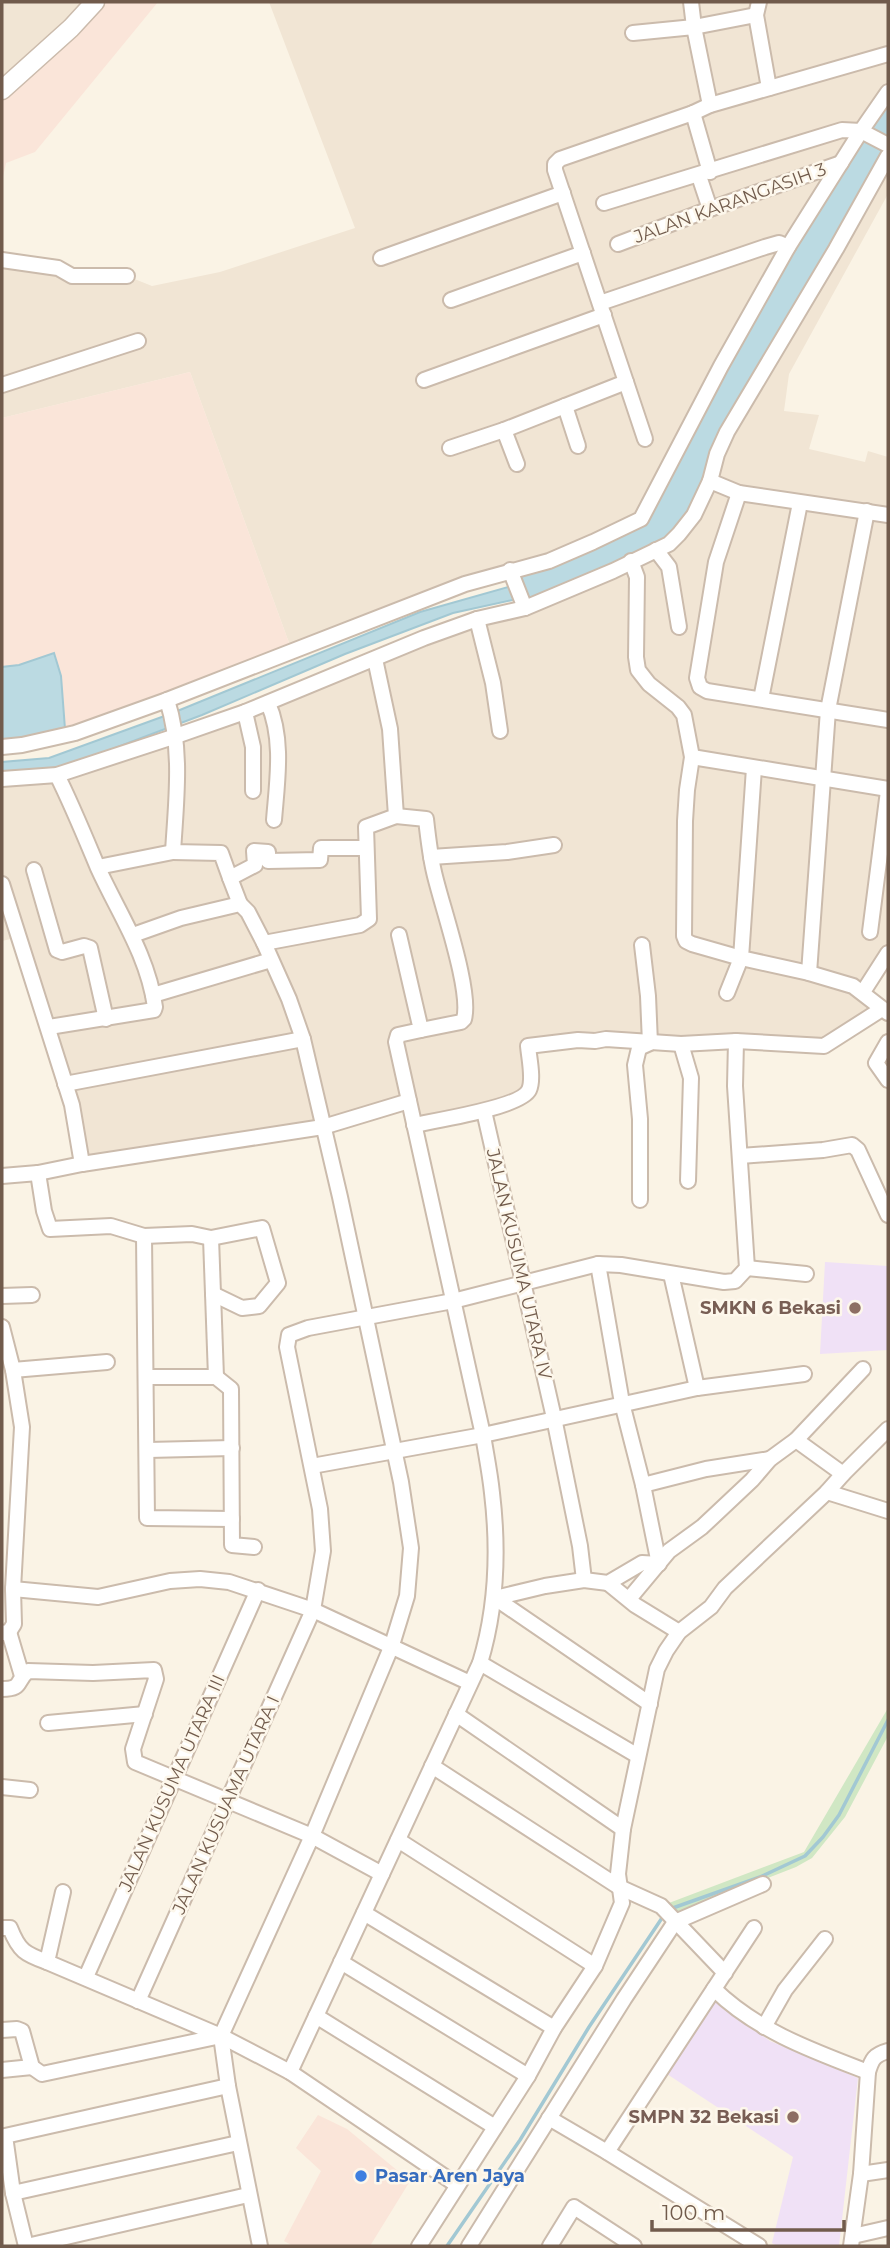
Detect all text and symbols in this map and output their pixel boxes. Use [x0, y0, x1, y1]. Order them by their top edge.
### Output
street label: JALAN KARANGASIH 3 [630, 158, 829, 248]
street label: JALAN KUSUMA UTARA IV [481, 1145, 556, 1382]
place label: SMKN 6 Bekasi [700, 1297, 841, 1319]
marker: SMKN 6 Bekasi [847, 1300, 863, 1316]
street label: JALAN KUSUMA UTARA III [114, 1671, 230, 1896]
street label: JALAN KUSUAMA UTARA I [167, 1692, 284, 1919]
place label: SMPN 32 Bekasi [629, 2106, 779, 2128]
marker: SMPN 32 Bekasi [785, 2109, 801, 2125]
place label: Pasar Aren Jaya [375, 2165, 525, 2187]
marker: Pasar Aren Jaya [353, 2168, 369, 2184]
scale bar [652, 2188, 844, 2232]
text: 100 m [662, 2200, 725, 2225]

